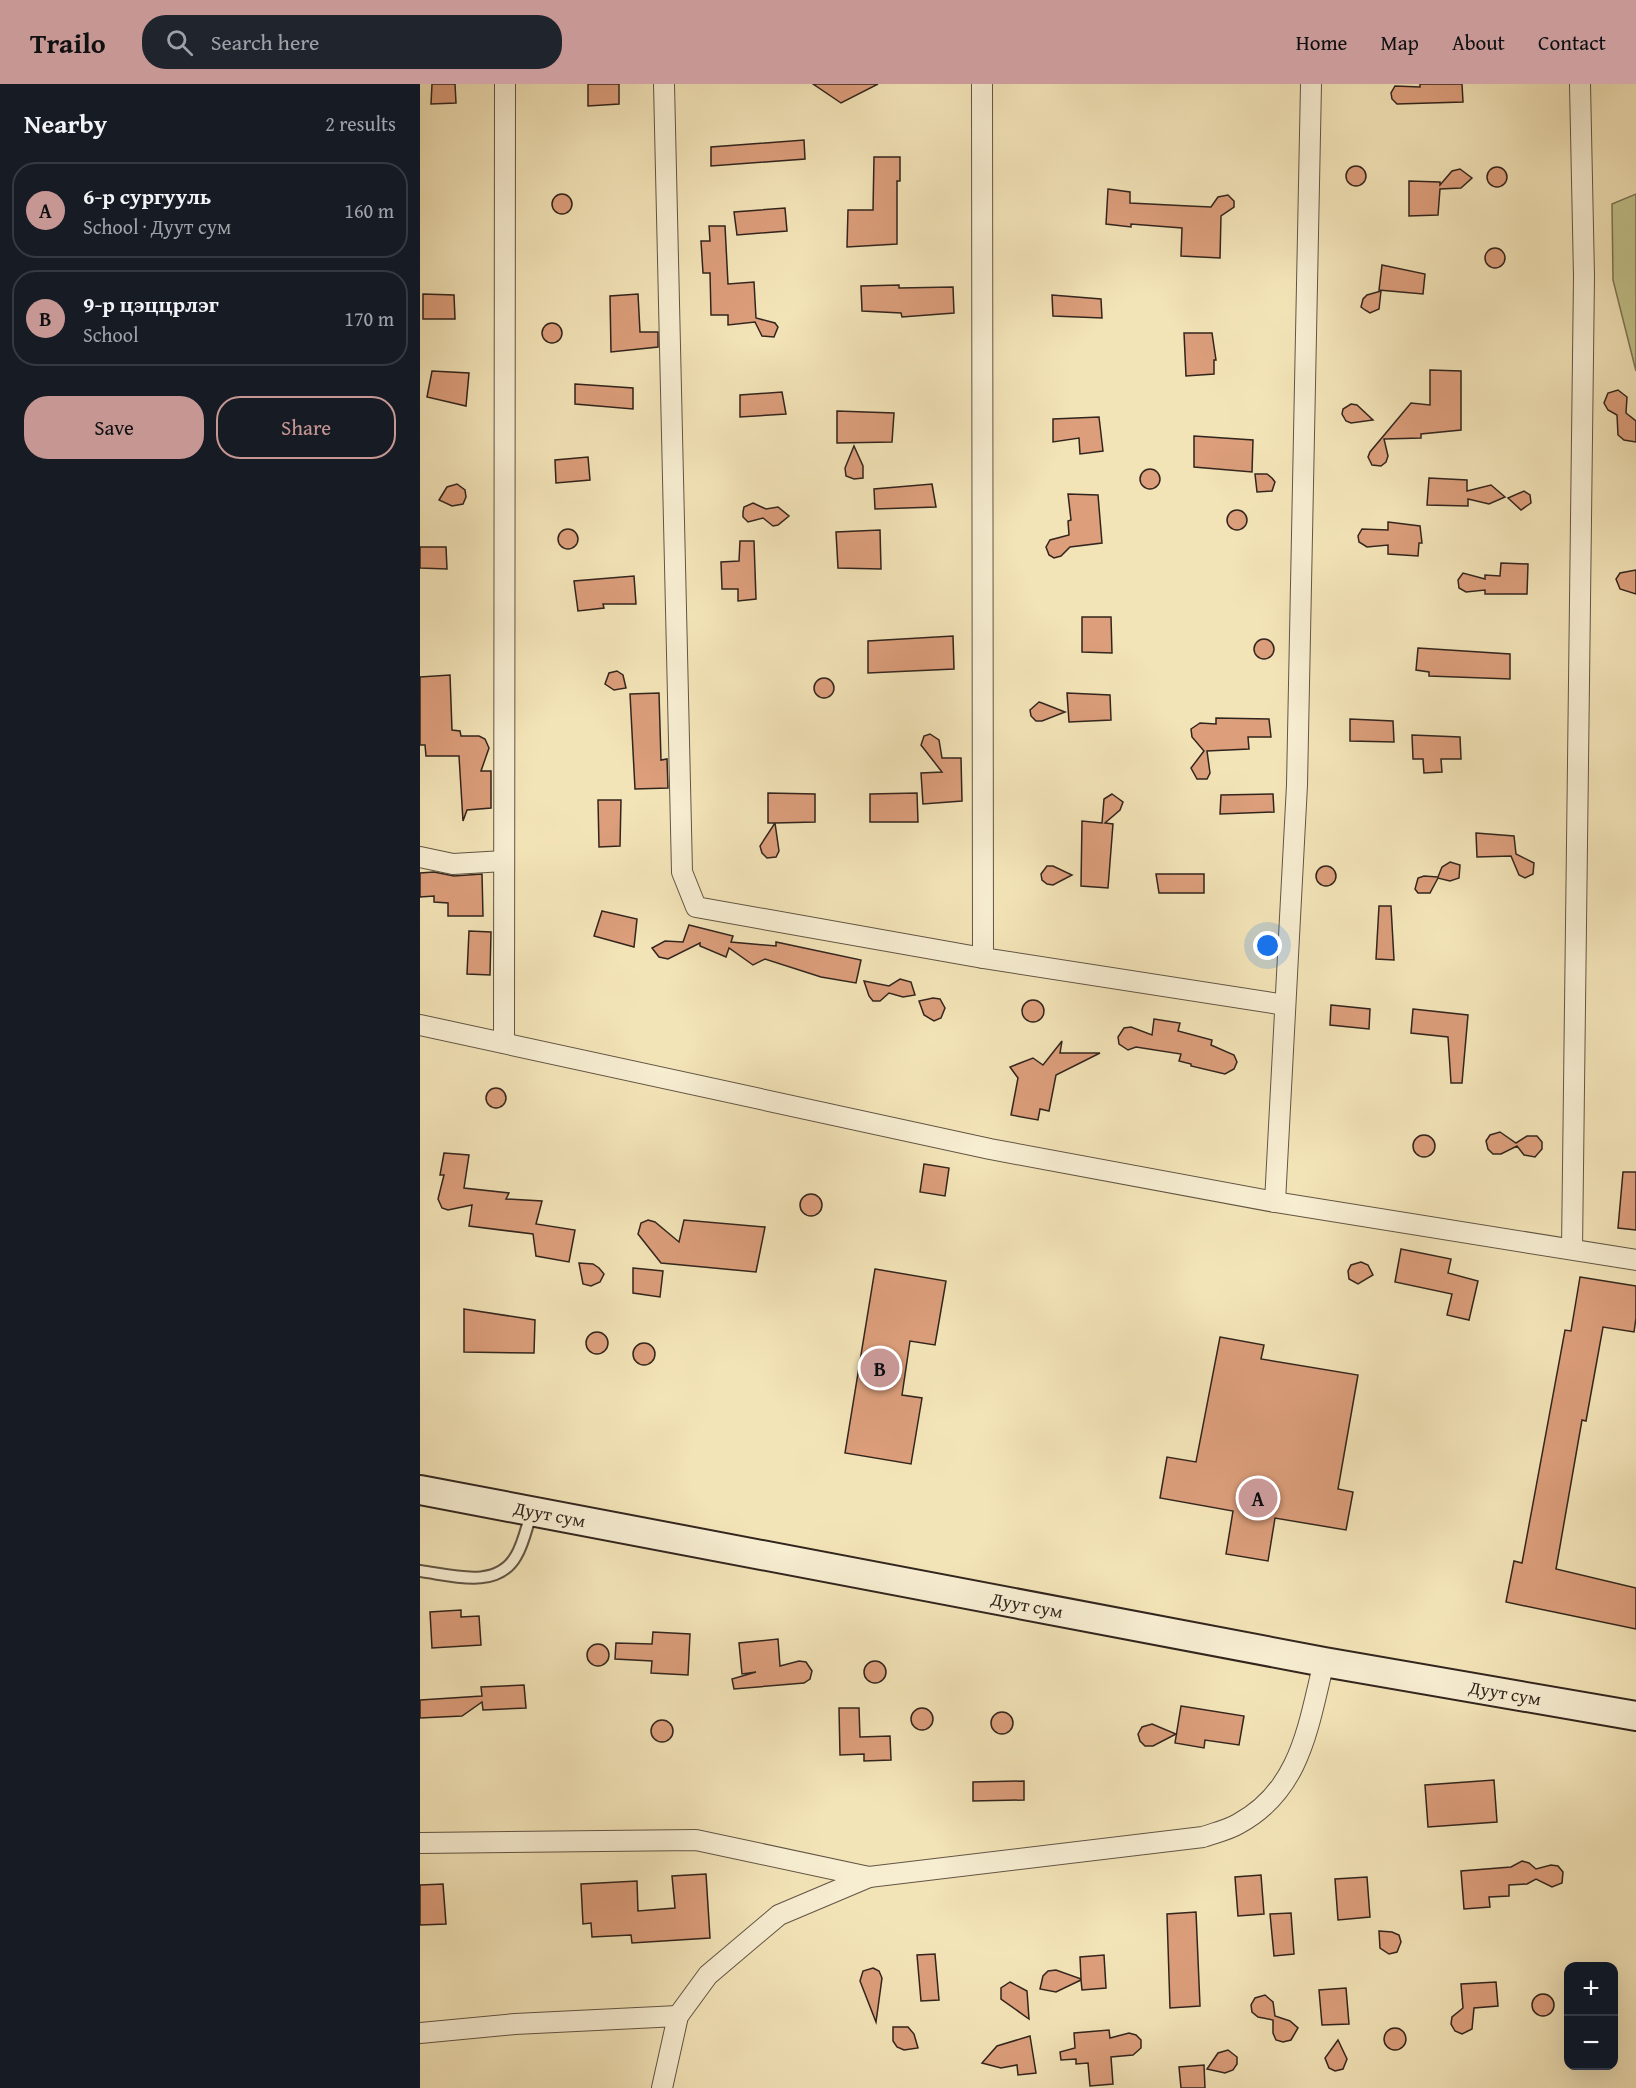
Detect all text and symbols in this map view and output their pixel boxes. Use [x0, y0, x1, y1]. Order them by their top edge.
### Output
search box [142, 15, 562, 69]
text: Trailo [30, 22, 106, 63]
icon: search [163, 26, 196, 59]
text: Search here [211, 26, 319, 58]
text: Home [1296, 27, 1347, 58]
text: Map [1380, 27, 1419, 58]
text: About [1452, 27, 1505, 58]
text: Contact [1538, 27, 1606, 58]
text: Nearby [24, 104, 107, 143]
text: 2 results [325, 109, 396, 138]
text: 6-р сургууль [83, 180, 211, 212]
text: A [39, 196, 52, 225]
text: 160 m [344, 196, 394, 225]
text: School · Дуут сум [83, 212, 231, 241]
text: 9-р цэццрлэг [83, 288, 219, 320]
text: B [39, 304, 52, 333]
text: 170 m [344, 304, 394, 333]
text: School [83, 320, 139, 349]
button: Save [24, 396, 204, 459]
button: Share [216, 396, 396, 459]
your location [1253, 931, 1282, 960]
pin: B [860, 1346, 900, 1390]
pin: A [1238, 1476, 1278, 1520]
street label: Дуут сум [511, 1494, 588, 1534]
street label: Дуут сум [988, 1585, 1065, 1625]
street label: Дуут сум [1466, 1673, 1543, 1712]
map controls [1564, 1962, 1618, 2070]
button: + [1564, 1962, 1618, 2016]
button: − [1564, 2016, 1618, 2070]

